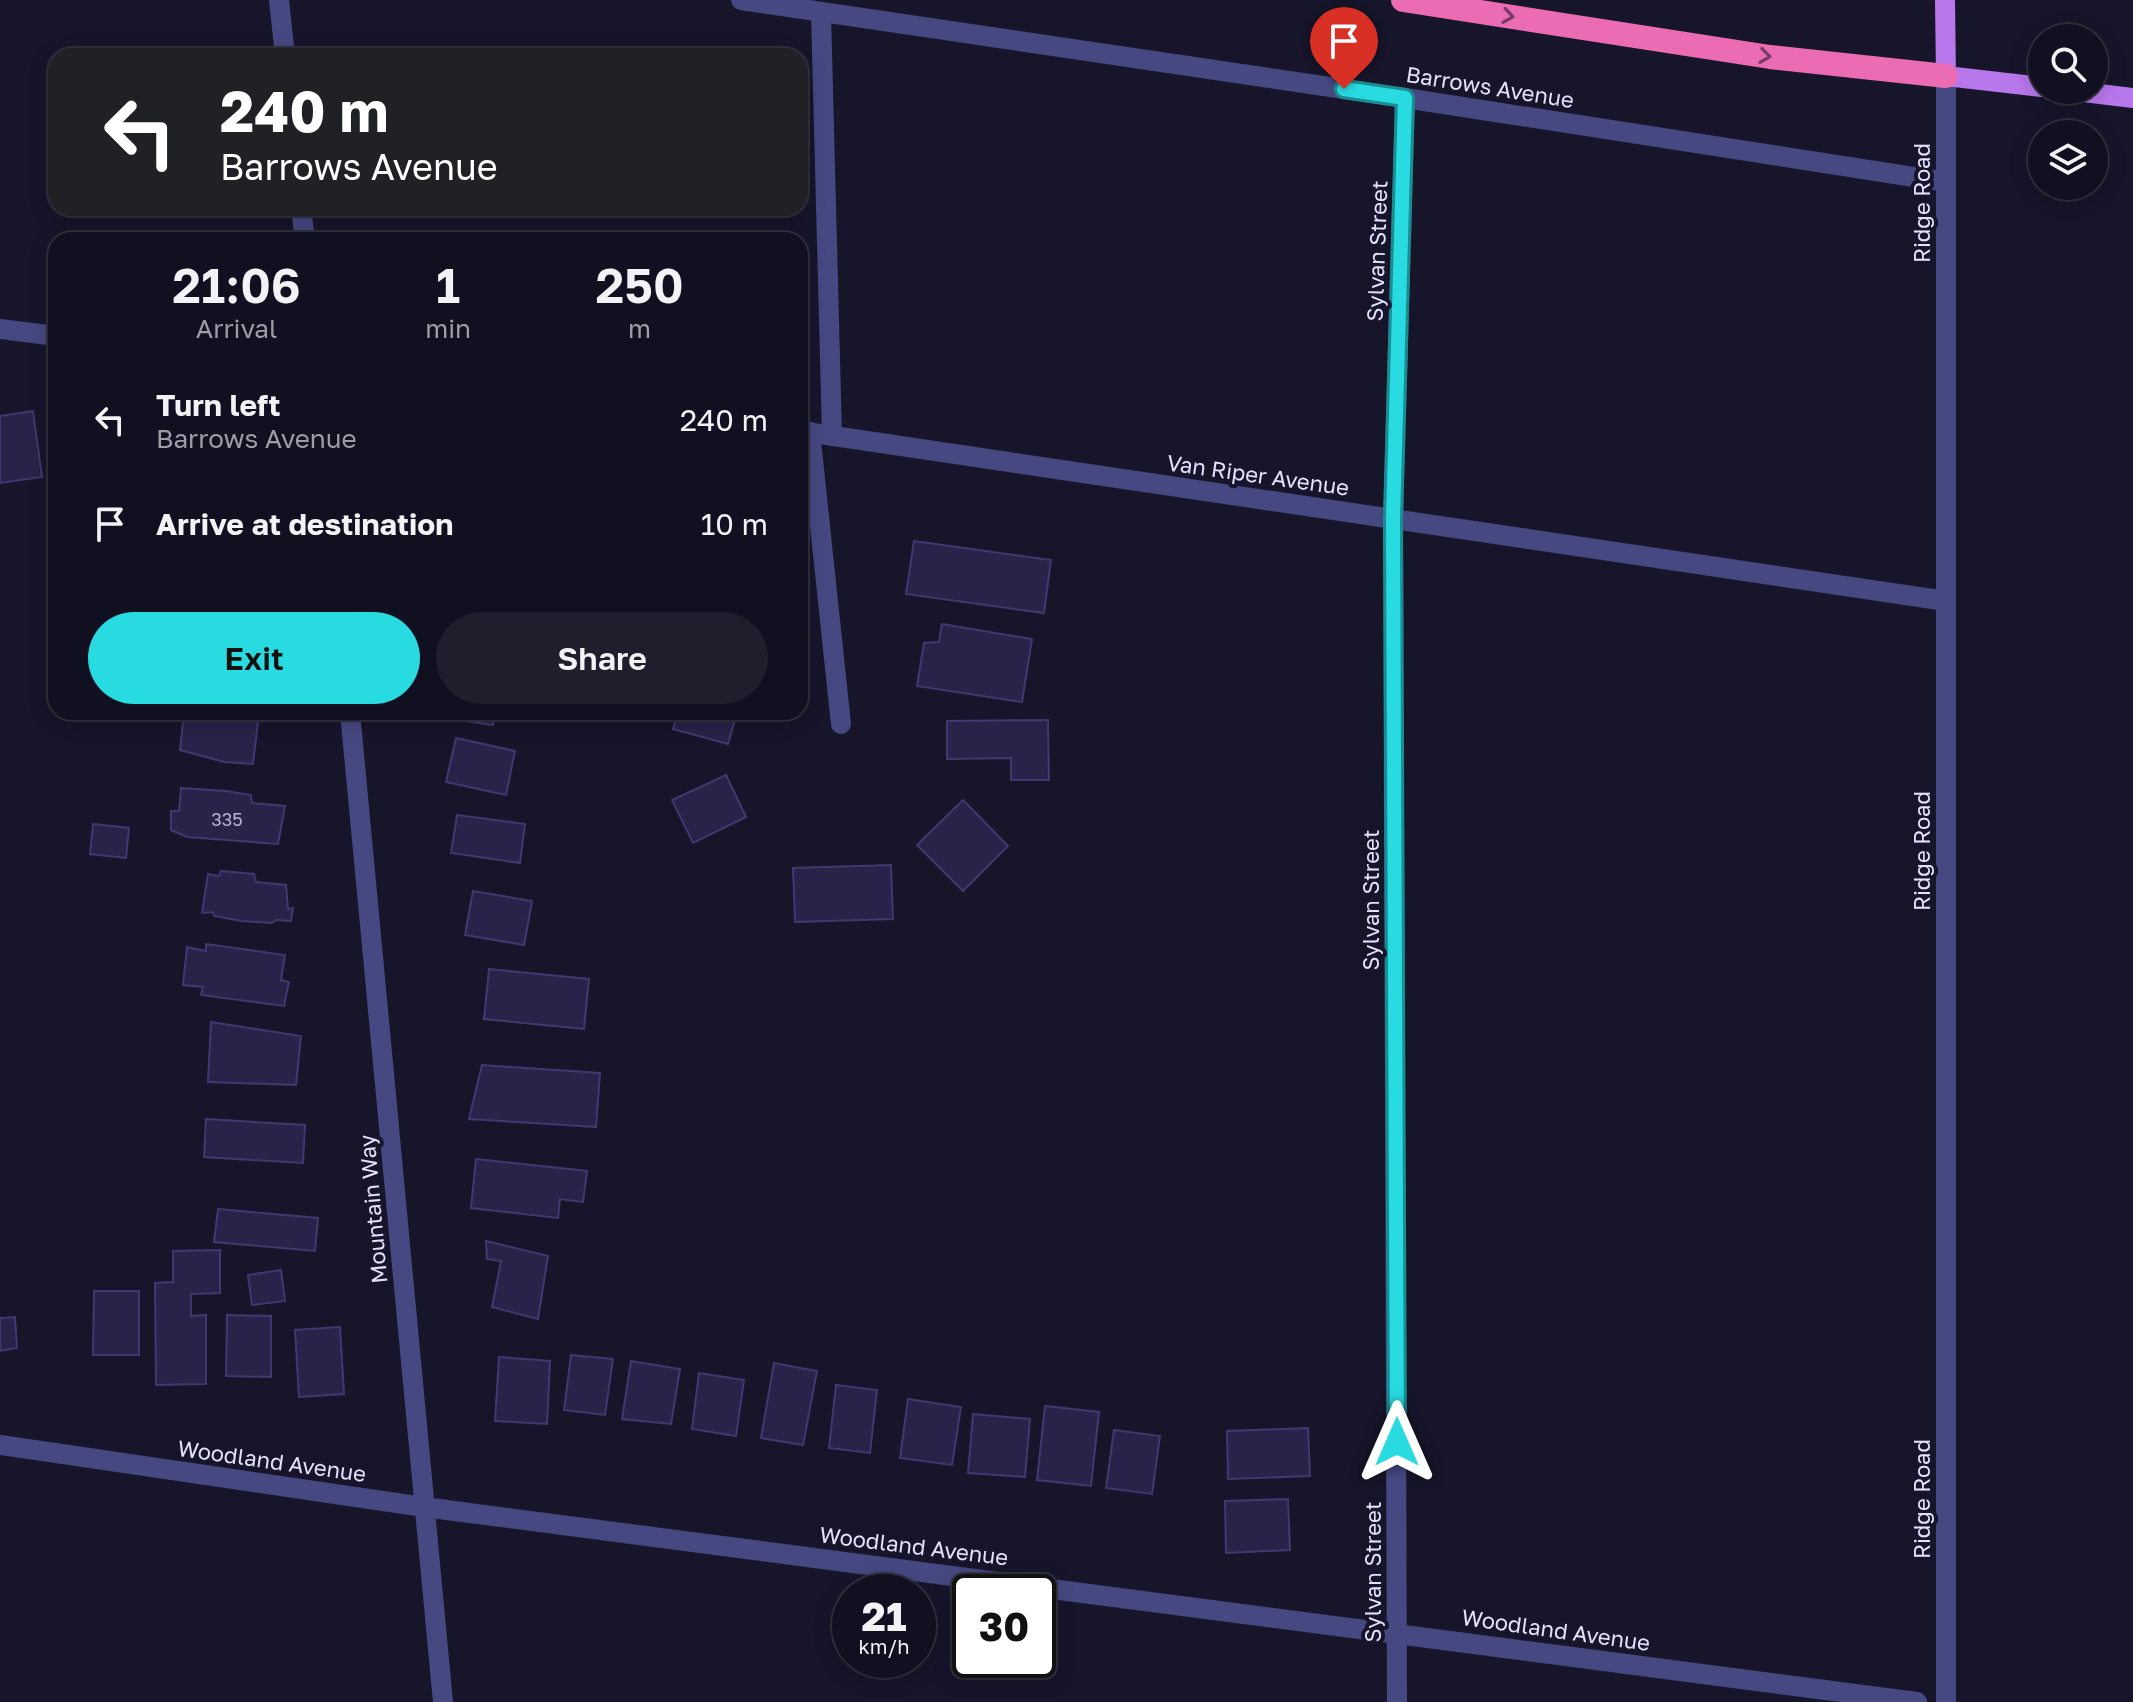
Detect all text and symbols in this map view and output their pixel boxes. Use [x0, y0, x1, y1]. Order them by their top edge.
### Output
pin [1310, 7, 1378, 89]
one-way arrow [1501, 7, 1515, 24]
icon: arrive [1322, 19, 1366, 63]
map controls [2028, 24, 2108, 200]
button: search [2028, 24, 2108, 104]
one-way arrow [1758, 47, 1772, 64]
street label: Barrows Avenue [1404, 60, 1576, 113]
text: 240 m [220, 77, 389, 144]
icon: left [88, 80, 192, 184]
button: layers [2028, 120, 2108, 200]
street label: Ridge Road [1908, 143, 1935, 263]
text: Barrows Avenue [220, 145, 498, 188]
street label: Sylvan Street [1361, 180, 1392, 322]
text: 21:06 [172, 256, 301, 314]
text: 1 [436, 256, 460, 314]
text: 250 [595, 256, 684, 314]
text: Arrival [196, 313, 277, 344]
text: min [425, 313, 471, 344]
text: m [628, 313, 651, 344]
text: Turn left [156, 387, 281, 423]
icon: left [88, 398, 132, 442]
text: 240 m [680, 402, 768, 438]
text: Barrows Avenue [156, 423, 357, 454]
street label: Van Riper Avenue [1165, 448, 1351, 501]
icon: arrive [88, 502, 132, 546]
text: Arrive at destination [156, 506, 453, 542]
text: 10 m [701, 506, 768, 542]
button: Exit [88, 612, 420, 704]
button: Share [436, 612, 768, 704]
street label: Ridge Road [1908, 791, 1935, 911]
house number: 335 [211, 808, 243, 830]
street label: Sylvan Street [1357, 829, 1384, 971]
street label: Mountain Way [353, 1133, 392, 1285]
position arrow [1355, 1400, 1439, 1484]
street label: Woodland Avenue [176, 1434, 368, 1487]
street label: Ridge Road [1908, 1439, 1935, 1559]
street label: Sylvan Street [1359, 1501, 1386, 1643]
street label: Woodland Avenue [818, 1521, 1010, 1570]
speed limit sign: 30 [952, 1574, 1056, 1678]
text: 21 [862, 1592, 907, 1640]
street label: Woodland Avenue [1460, 1603, 1652, 1656]
text: km/h [859, 1634, 909, 1658]

